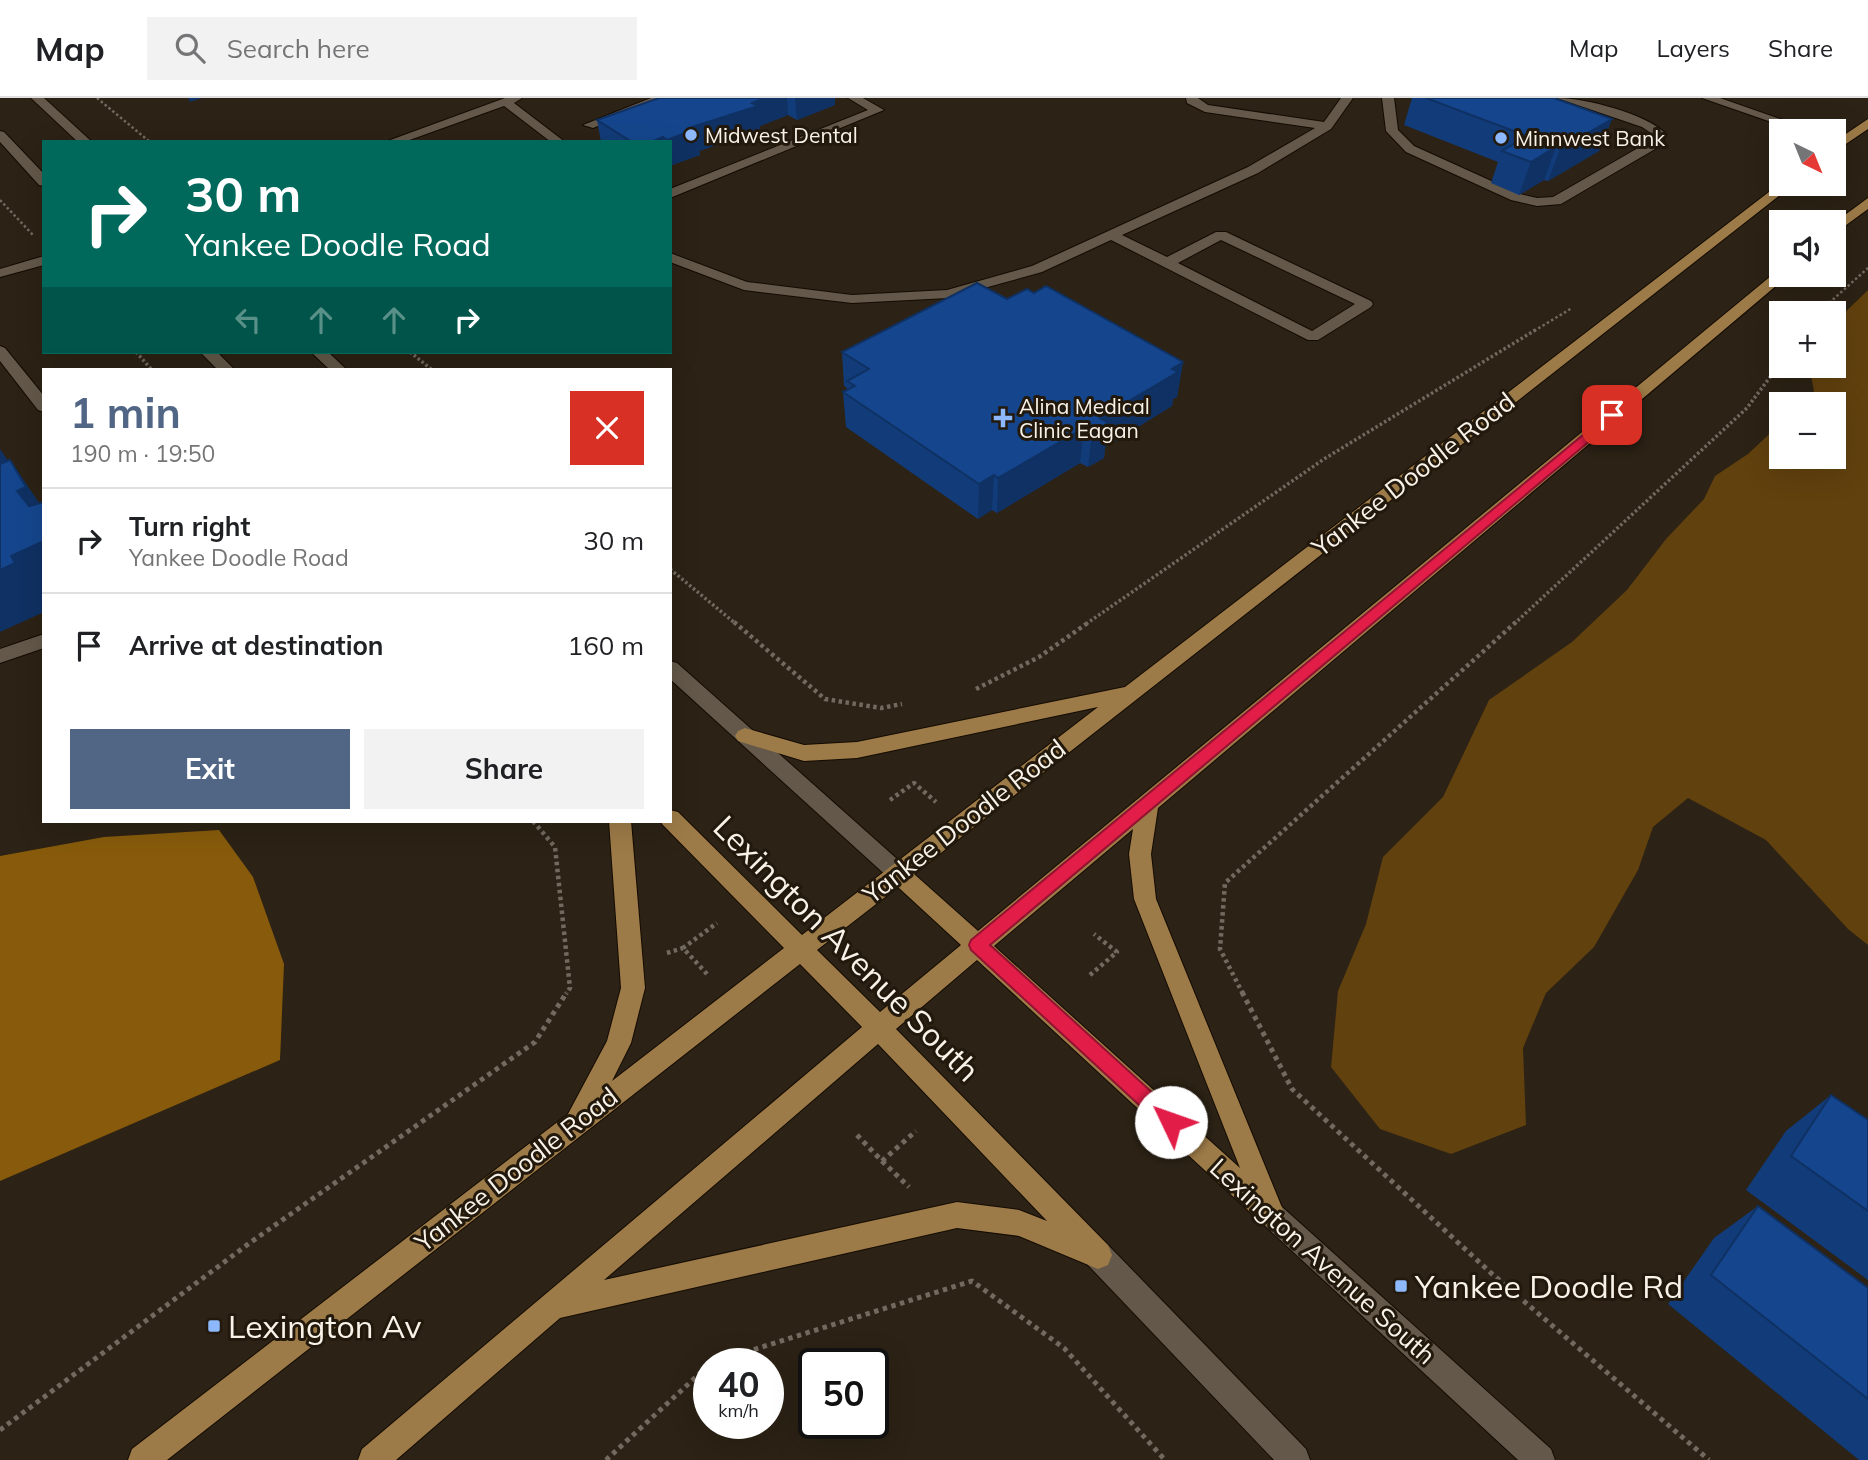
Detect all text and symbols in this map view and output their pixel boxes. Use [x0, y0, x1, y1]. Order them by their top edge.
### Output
search box [147, 17, 637, 80]
text: Map [35, 28, 105, 69]
icon: search [171, 29, 209, 67]
text: Search here [227, 32, 370, 65]
text: Map [1569, 33, 1618, 63]
text: Layers [1656, 33, 1730, 63]
text: Share [1768, 33, 1833, 63]
north arrow [1769, 119, 1846, 196]
map controls [1769, 119, 1846, 469]
place label: Midwest Dental [705, 122, 858, 148]
place label: Minnwest Bank [1515, 125, 1665, 151]
marker: Midwest Dental [683, 127, 699, 143]
marker: Minnwest Bank [1493, 130, 1509, 146]
text: 30 m [185, 163, 301, 224]
icon: right [70, 168, 161, 259]
button: sound [1769, 210, 1846, 287]
text: Yankee Doodle Road [185, 224, 491, 264]
icon: left [229, 301, 267, 339]
icon: ahead [302, 301, 340, 339]
icon: ahead [375, 301, 413, 339]
icon: right [448, 301, 486, 339]
button: + [1769, 301, 1846, 378]
street label: Yankee Doodle Road [1304, 385, 1521, 564]
pin [1582, 385, 1642, 445]
text: 1 min [70, 386, 181, 439]
button: close [570, 391, 644, 465]
button: − [1769, 392, 1846, 469]
place label: Alina Medical Clinic Eagan [1019, 393, 1150, 443]
icon: arrive [1593, 396, 1631, 434]
marker: Alina Medical Clinic Eagan [993, 408, 1013, 428]
text: 190 m · 19:50 [70, 439, 215, 468]
text: Turn right [129, 510, 250, 543]
icon: right [70, 522, 108, 560]
text: 30 m [583, 524, 644, 557]
text: Yankee Doodle Road [129, 543, 349, 572]
icon: arrive [70, 627, 108, 665]
text: Arrive at destination [129, 629, 384, 662]
text: 160 m [568, 629, 644, 662]
button: Exit [70, 729, 350, 809]
button: Share [364, 729, 644, 809]
street label: Yankee Doodle Road [855, 732, 1072, 911]
street label: Lexington Avenue South [706, 807, 988, 1089]
street label: Yankee Doodle Road [407, 1080, 624, 1259]
position arrow [1134, 1085, 1208, 1159]
street label: Lexington Avenue South [1203, 1151, 1443, 1371]
place label: Yankee Doodle Rd [1414, 1266, 1683, 1306]
marker: Yankee Doodle Rd [1393, 1278, 1409, 1294]
place label: Lexington Av [228, 1306, 421, 1346]
marker: Lexington Av [206, 1318, 222, 1334]
speed limit sign: 50 [798, 1348, 889, 1439]
text: 40 [717, 1362, 760, 1406]
text: km/h [718, 1399, 759, 1422]

